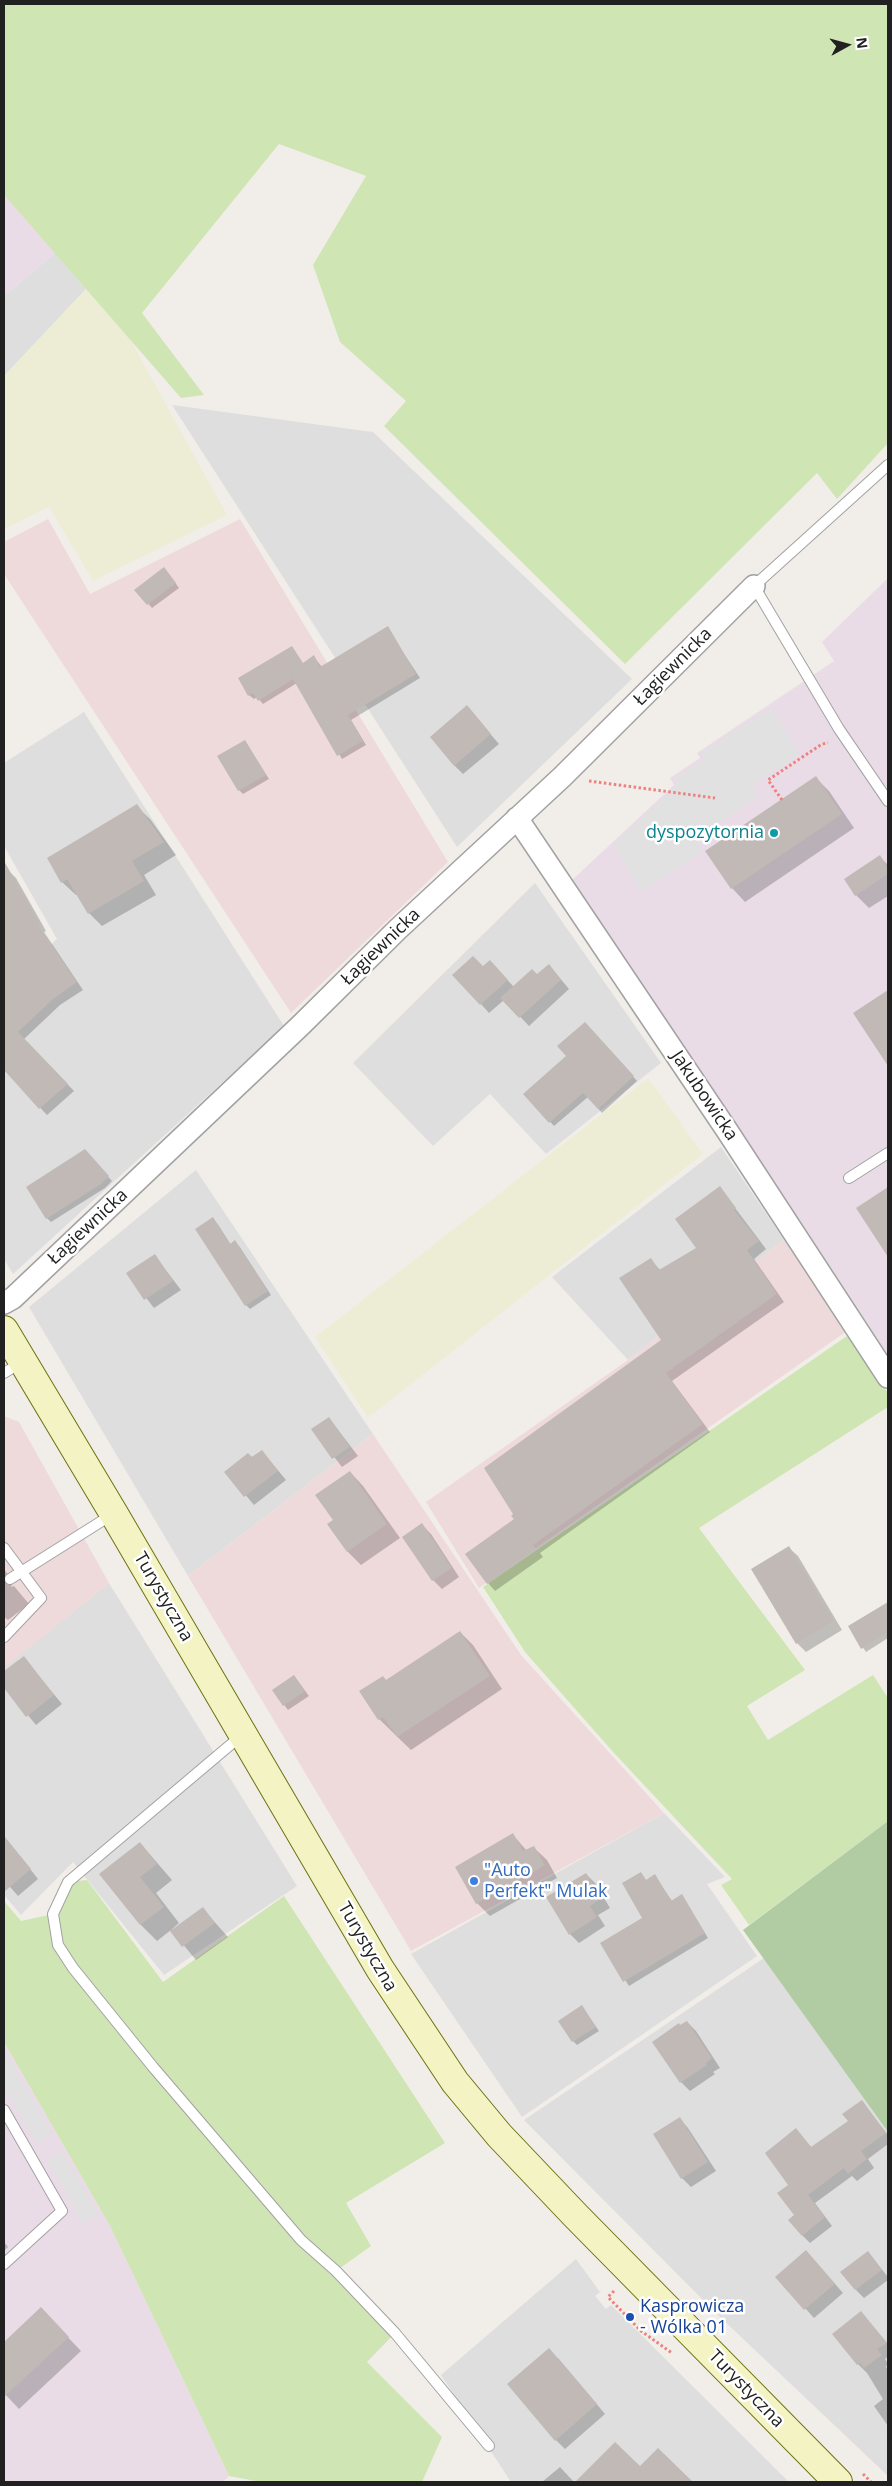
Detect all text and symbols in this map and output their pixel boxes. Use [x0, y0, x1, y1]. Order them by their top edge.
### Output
north arrow [822, 20, 872, 70]
text: N [852, 36, 873, 50]
street label: Łagiewnicka [630, 624, 716, 710]
place label: dyspozytornia [646, 822, 764, 844]
marker: dyspozytornia [768, 827, 780, 839]
street label: Łagiewnicka [337, 904, 425, 990]
street label: Jakubowicka [666, 1047, 742, 1145]
street label: Łagiewnicka [44, 1185, 132, 1269]
street label: Turystyczna [129, 1549, 197, 1645]
place label: "Auto Perfekt" Mulak [484, 1860, 607, 1902]
marker: "Auto Perfekt" Mulak [468, 1875, 480, 1887]
street label: Turystyczna [333, 1899, 401, 1995]
place label: Kasprowicza - Wólka 01 [640, 2296, 744, 2338]
marker: Kasprowicza - Wólka 01 [624, 2311, 636, 2323]
street label: Turystyczna [704, 2346, 788, 2432]

